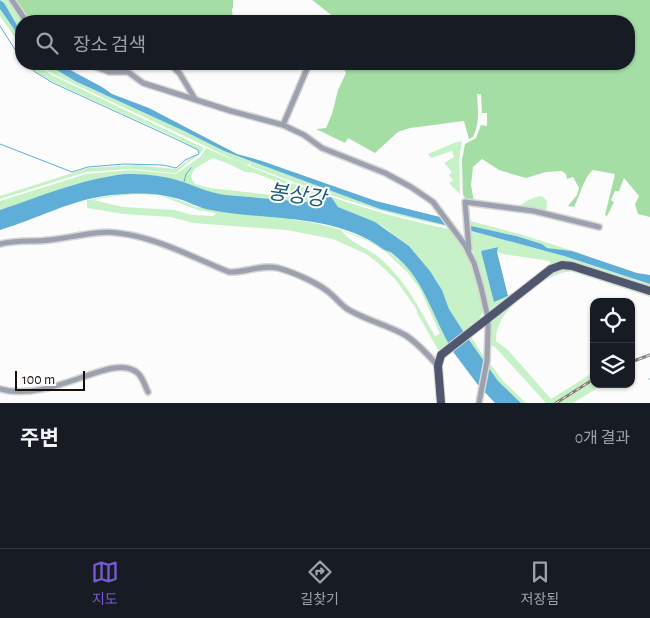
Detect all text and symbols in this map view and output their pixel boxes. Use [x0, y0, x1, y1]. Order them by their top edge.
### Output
search box [15, 15, 635, 70]
icon: search [33, 29, 61, 57]
text: 장소 검색 [73, 36, 146, 55]
water label: 봉상강 [267, 180, 330, 210]
map controls [590, 298, 635, 388]
button: locate [590, 298, 635, 343]
button: layers [590, 343, 635, 388]
scale bar [15, 368, 85, 391]
text: 100 m [22, 373, 55, 387]
text: 주변 [20, 428, 59, 449]
text: 0개 결과 [575, 430, 630, 446]
tab: 지도 [91, 558, 119, 609]
tab: 길찾기 [300, 558, 339, 609]
tab: 저장됨 [521, 558, 559, 609]

